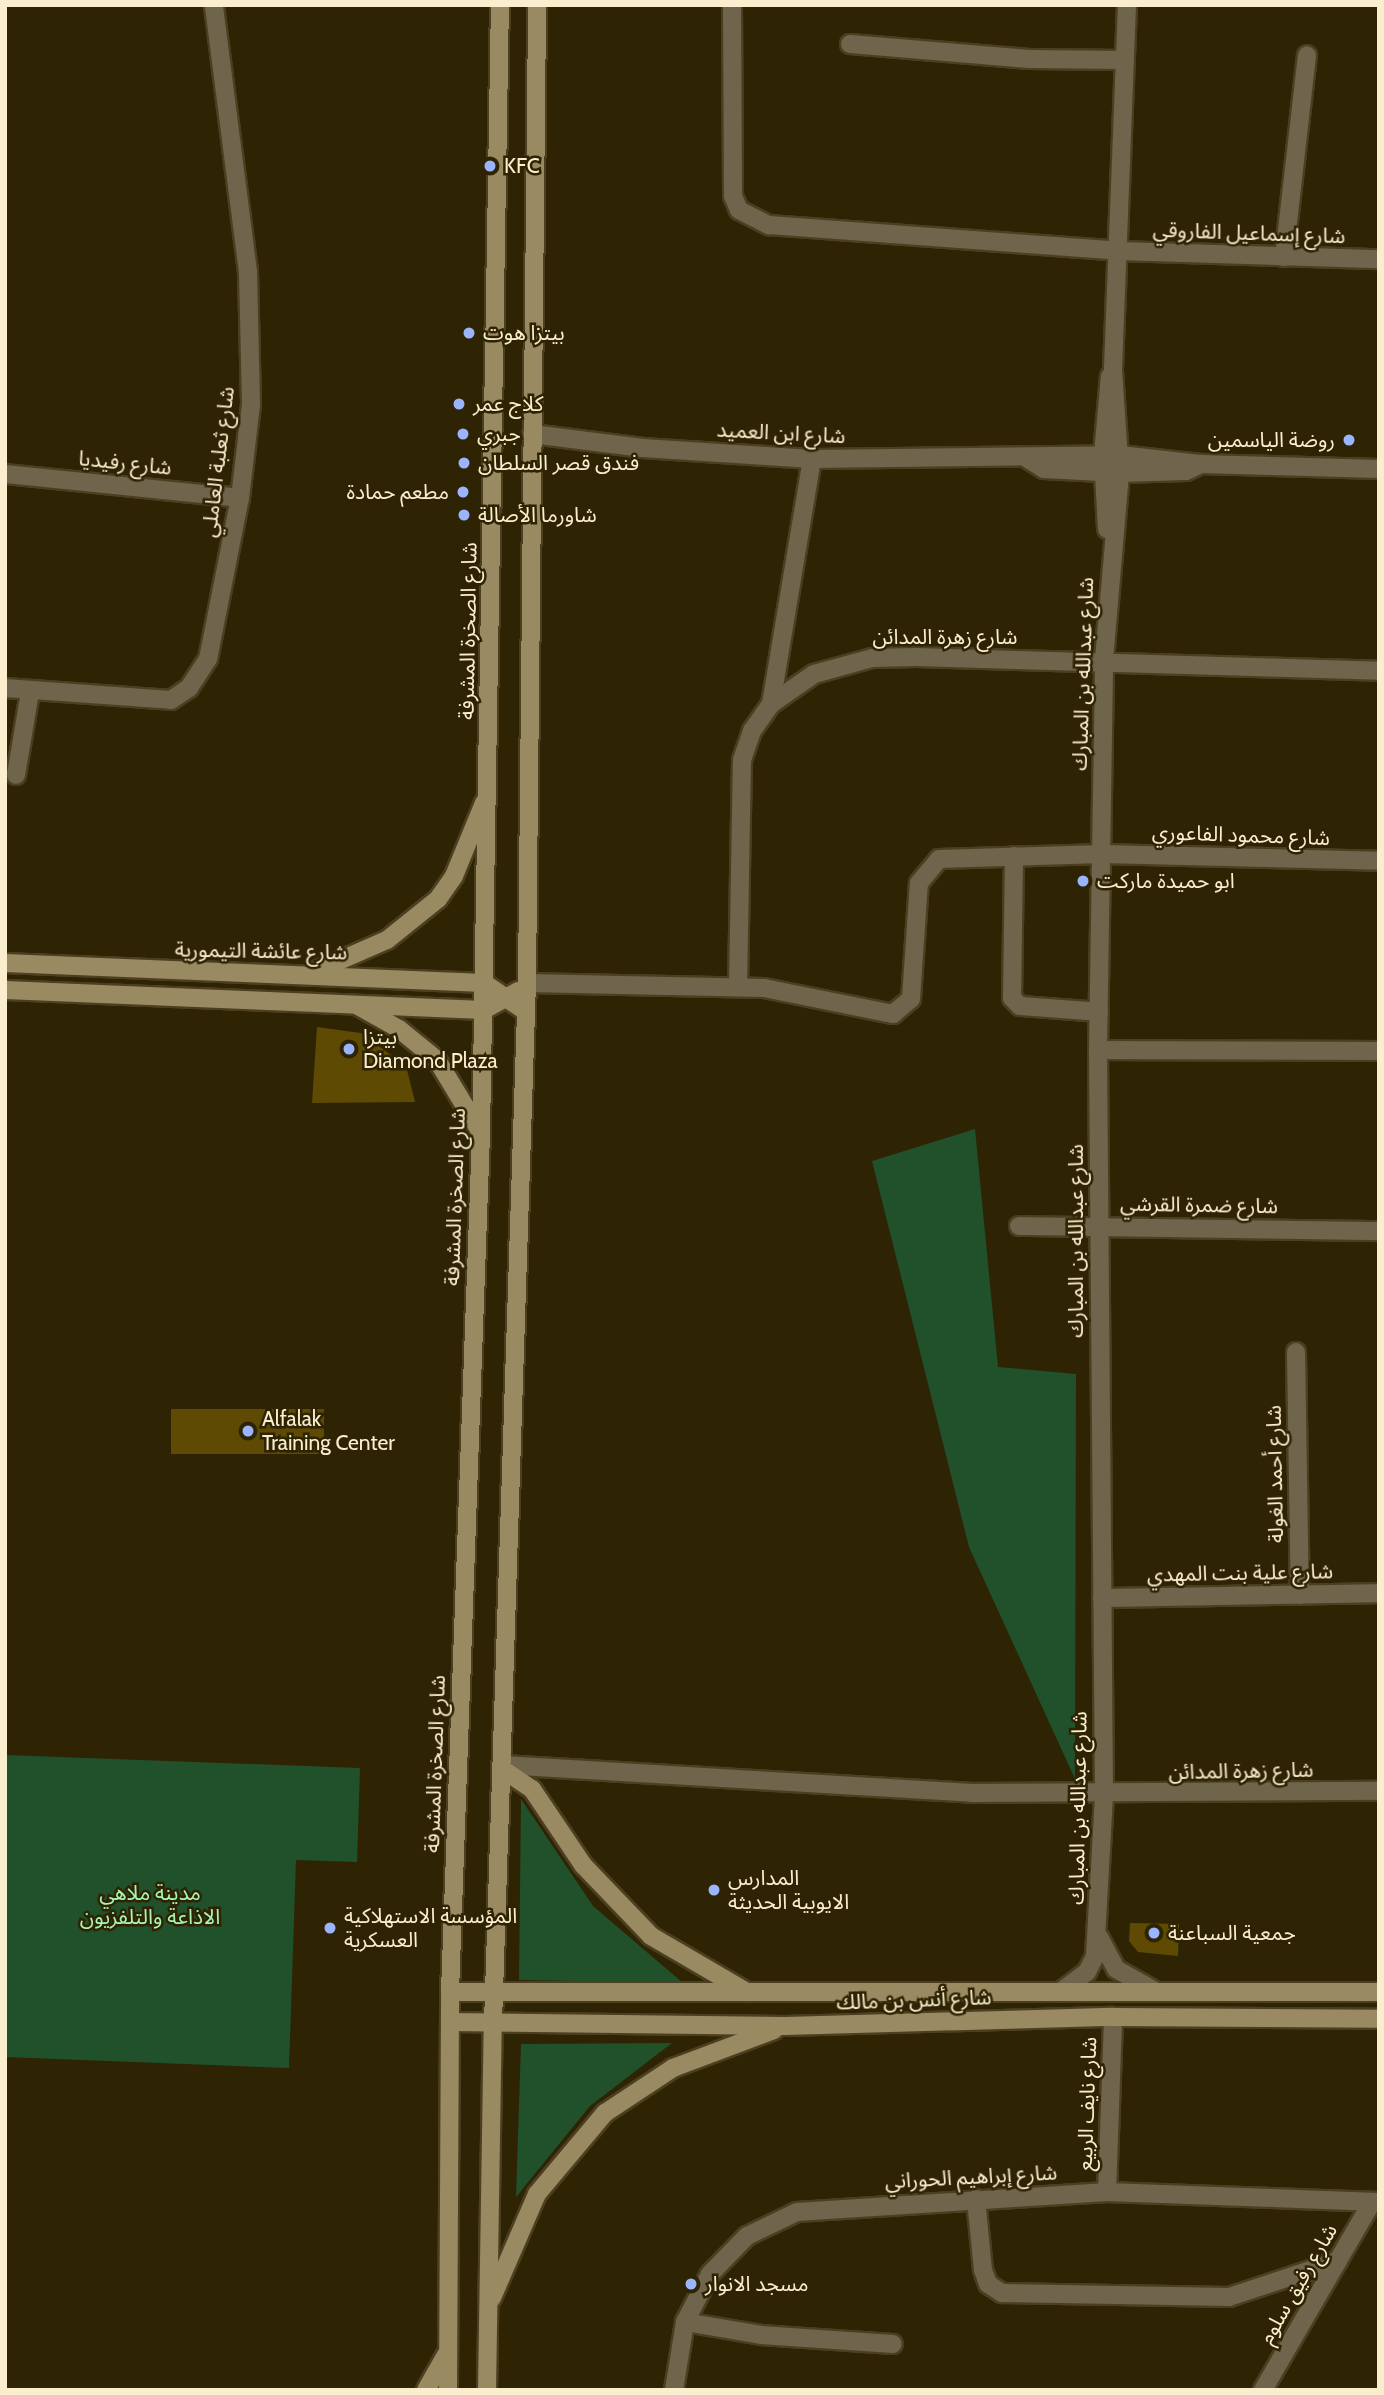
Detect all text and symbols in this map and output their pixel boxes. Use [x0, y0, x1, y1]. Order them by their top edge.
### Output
place label: KFC [504, 153, 540, 179]
marker: KFC [482, 158, 498, 174]
street label: شارع إسماعيل الفاروقي [1152, 217, 1346, 249]
place label: بيتزا هوت [483, 320, 565, 346]
marker: بيتزا هوت [461, 325, 477, 341]
street label: شارع ثعلبة العاملي [196, 385, 240, 539]
place label: كلاج عمر [473, 391, 543, 417]
marker: كلاج عمر [451, 396, 467, 412]
street label: شارع ابن العميد [716, 417, 846, 449]
place label: جبري [477, 421, 521, 447]
marker: جبري [455, 426, 471, 442]
place label: روضة الياسمين [1208, 427, 1335, 453]
marker: روضة الياسمين [1341, 432, 1357, 448]
street label: شارع رفيديا [77, 446, 173, 480]
place label: فندق قصر السلطان [478, 450, 639, 476]
marker: فندق قصر السلطان [456, 455, 472, 471]
place label: مطعم حمادة [346, 479, 449, 505]
marker: مطعم حمادة [455, 484, 471, 500]
place label: شاورما الأصالة [478, 502, 597, 528]
marker: شاورما الأصالة [456, 507, 472, 523]
street label: شارع الصخرة المشرفة [454, 542, 482, 720]
street label: شارع عبدالله بن المبارك [1067, 577, 1099, 771]
street label: شارع زهرة المدائن [872, 624, 1018, 650]
street label: شارع محمود الفاعوري [1152, 819, 1330, 851]
place label: ابو حميدة ماركت [1097, 868, 1235, 894]
marker: ابو حميدة ماركت [1075, 873, 1091, 889]
street label: شارع عائشة التيمورية [175, 937, 347, 965]
place label: بيتزا Diamond Plaza [363, 1024, 498, 1074]
marker: بيتزا Diamond Plaza [341, 1041, 357, 1057]
street label: شارع الصخرة المشرفة [439, 1108, 471, 1286]
street label: شارع عبدالله بن المبارك [1063, 1144, 1089, 1338]
street label: شارع ضمرة القرشي [1120, 1191, 1278, 1219]
street label: شارع أحمد الغولة [1261, 1405, 1289, 1543]
place label: Alfalak Training Center [262, 1406, 395, 1456]
marker: Alfalak Training Center [240, 1423, 256, 1439]
street label: شارع علية بنت المهدي [1147, 1559, 1333, 1587]
street label: شارع الصخرة المشرفة [419, 1675, 451, 1853]
street label: شارع عبدالله بن المبارك [1064, 1711, 1092, 1905]
street label: شارع زهرة المدائن [1168, 1757, 1314, 1785]
place label: المدارس الايوبية الحديثة [728, 1865, 849, 1915]
park label: مدينة ملاهي الاذاعة والتلفزيون [80, 1880, 220, 1930]
marker: المدارس الايوبية الحديثة [706, 1882, 722, 1898]
place label: المؤسسة الاستهلاكية العسكرية [344, 1903, 517, 1953]
marker: المؤسسة الاستهلاكية العسكرية [322, 1920, 338, 1936]
place label: جمعية السباعنة [1168, 1920, 1296, 1946]
marker: جمعية السباعنة [1146, 1925, 1162, 1941]
street label: شارع أنس بن مالك [836, 1985, 992, 2015]
street label: شارع نايف الربيع [1072, 2036, 1102, 2172]
street label: شارع إبراهيم الحوراني [884, 2160, 1058, 2194]
street label: شارع رفيق سلوم [1253, 2219, 1343, 2349]
place label: مسجد الانوار [705, 2271, 809, 2297]
marker: مسجد الانوار [683, 2276, 699, 2292]

